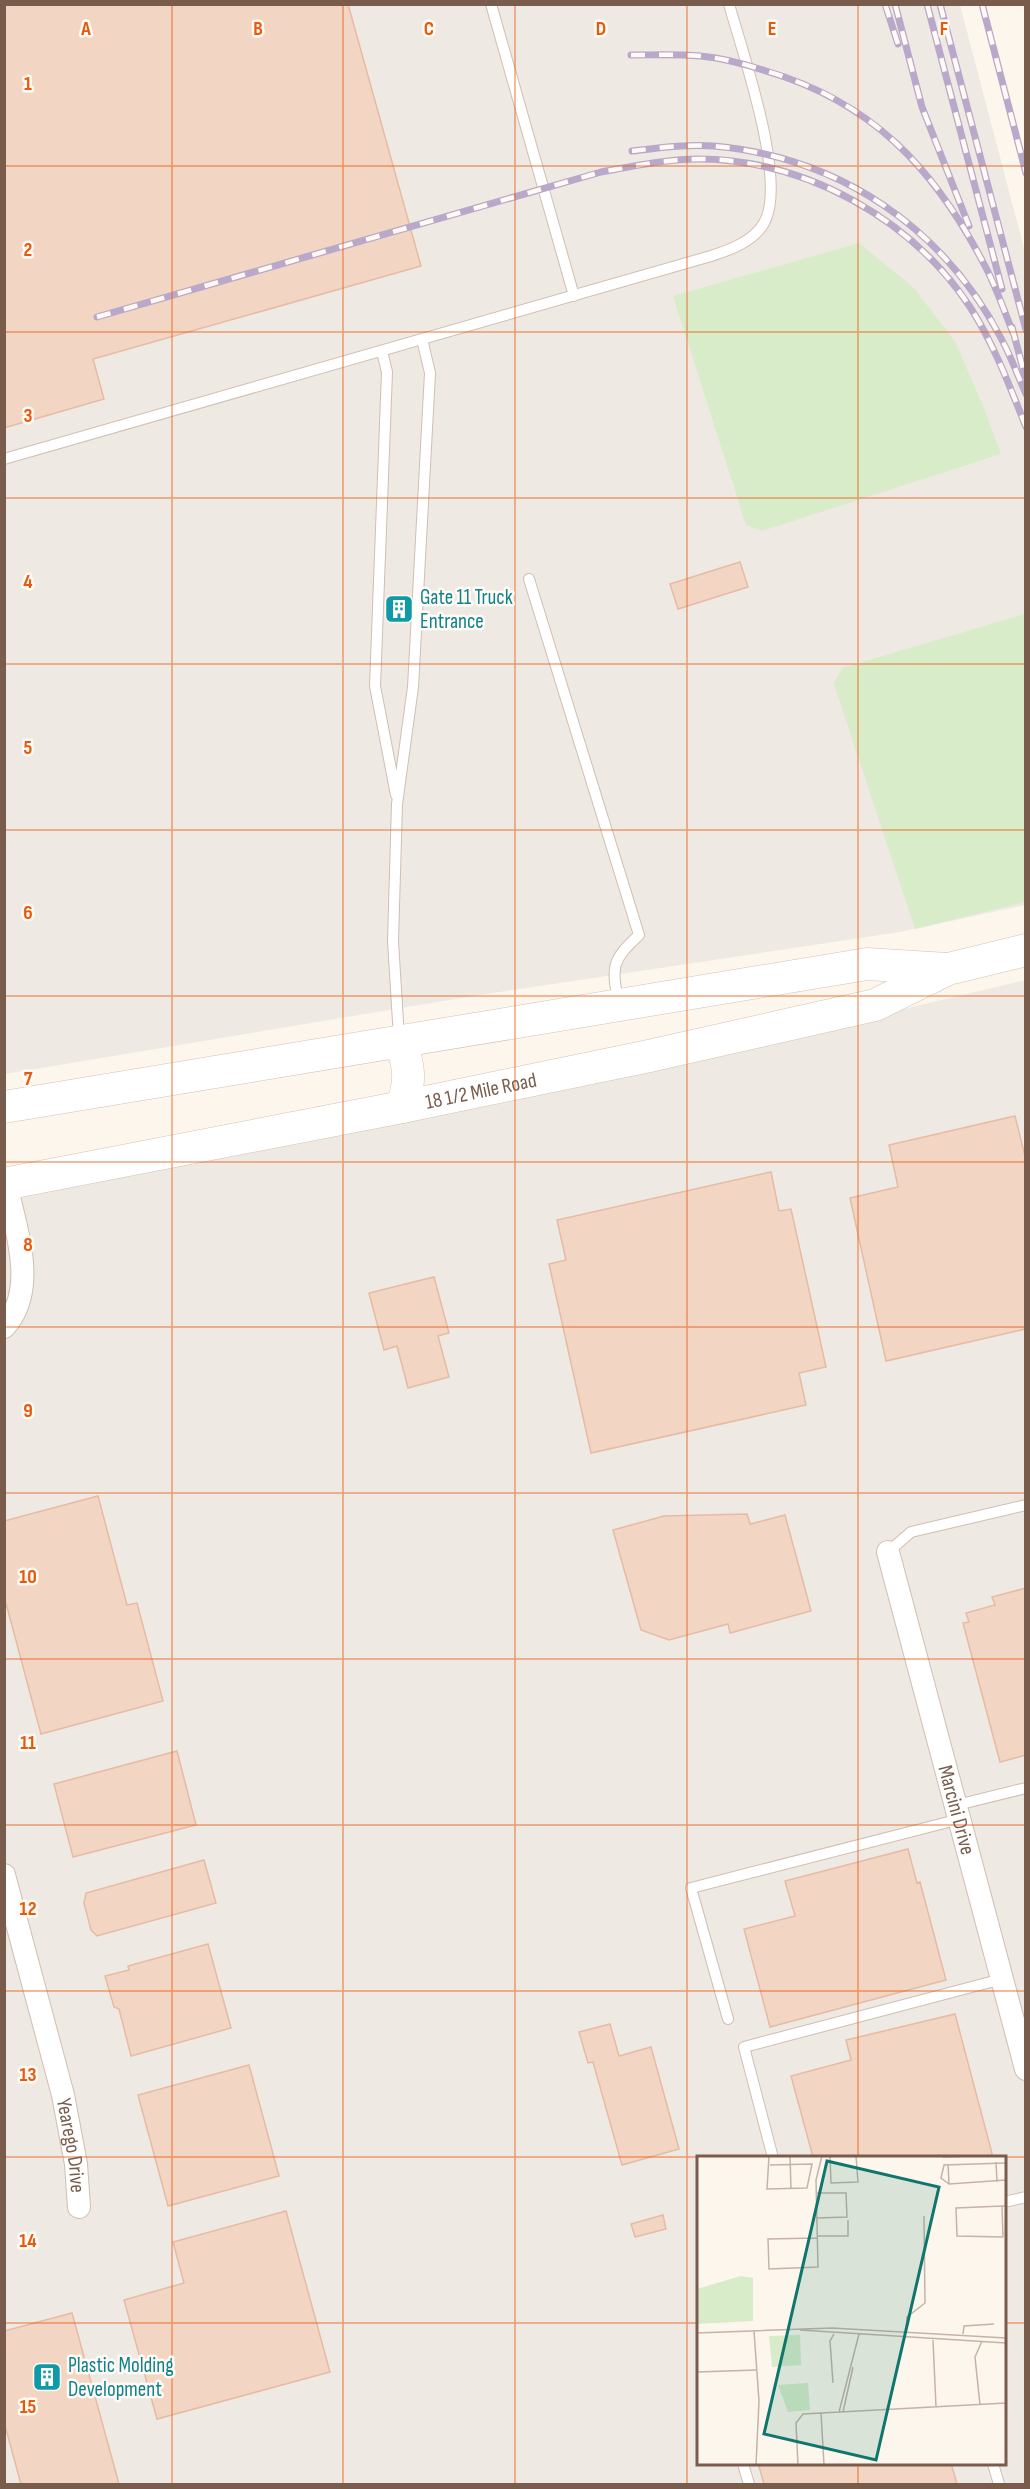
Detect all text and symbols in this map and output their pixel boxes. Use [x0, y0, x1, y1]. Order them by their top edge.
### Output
text: A [80, 17, 91, 41]
text: B [253, 17, 263, 41]
text: C [424, 17, 434, 41]
text: D [596, 17, 606, 41]
text: E [768, 17, 776, 41]
text: F [940, 17, 948, 41]
text: 1 [24, 72, 32, 96]
text: 2 [24, 238, 32, 262]
text: 3 [24, 404, 33, 428]
text: 4 [23, 570, 33, 594]
place label: Gate 11 Truck Entrance [420, 585, 513, 634]
building icon: Gate 11 Truck Entrance [383, 593, 415, 625]
text: 5 [24, 736, 33, 760]
text: 6 [23, 901, 33, 925]
text: 7 [24, 1067, 33, 1091]
street label: 18 1/2 Mile Road [423, 1068, 539, 1115]
text: 8 [23, 1233, 33, 1257]
text: 9 [23, 1399, 33, 1423]
text: 10 [19, 1565, 37, 1589]
text: 11 [20, 1731, 36, 1755]
street label: Marcini Drive [932, 1763, 980, 1858]
text: 12 [20, 1897, 36, 1921]
text: 13 [20, 2063, 36, 2087]
street label: Yearego Drive [51, 2096, 90, 2194]
inset map [697, 2156, 1006, 2465]
text: 14 [19, 2229, 37, 2253]
place label: Plastic Molding Development [68, 2353, 174, 2402]
building icon: Plastic Molding Development [31, 2361, 63, 2393]
text: 15 [20, 2395, 37, 2419]

